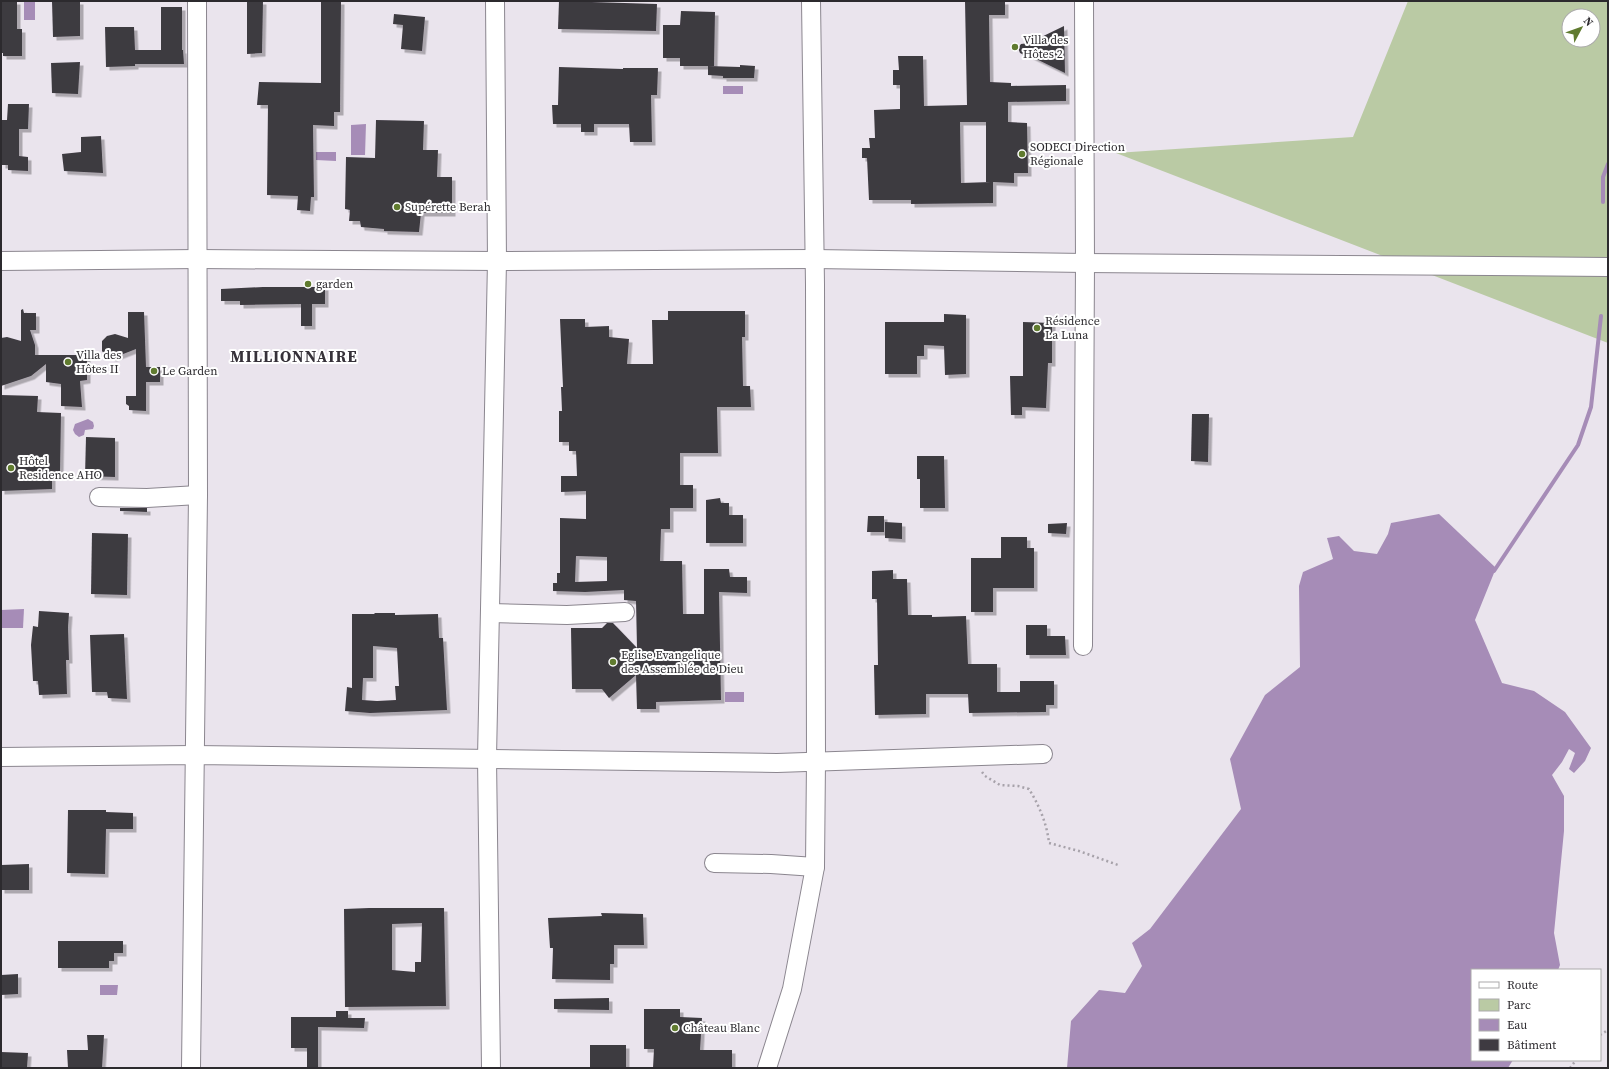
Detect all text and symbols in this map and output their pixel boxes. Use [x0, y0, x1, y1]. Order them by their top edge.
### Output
north arrow [1561, 8, 1601, 48]
text: N [1580, 14, 1596, 30]
place label: Villa des Hôtes 2 [1023, 32, 1068, 62]
marker: Villa des Hôtes 2 [1010, 42, 1020, 52]
place label: SODECI Direction Régionale [1030, 139, 1125, 169]
marker: SODECI Direction Régionale [1017, 149, 1027, 159]
place label: Supérette Berah [405, 199, 491, 215]
marker: Supérette Berah [392, 202, 402, 212]
place label: garden [316, 276, 353, 292]
marker: garden [303, 279, 313, 289]
place label: Résidence La Luna [1045, 313, 1100, 343]
marker: Résidence La Luna [1032, 323, 1042, 333]
district label: MILLIONNAIRE [230, 345, 358, 367]
place label: Villa des Hôtes II [76, 347, 121, 377]
marker: Villa des Hôtes II [63, 357, 73, 367]
place label: Le Garden [162, 363, 217, 379]
marker: Le Garden [149, 366, 159, 376]
place label: Hôtel Residence AHO [19, 453, 102, 483]
marker: Hôtel Residence AHO [6, 463, 16, 473]
place label: Eglise Evangelique des Assemblée de Dieu [621, 647, 744, 677]
marker: Eglise Evangelique des Assemblée de Dieu [608, 657, 618, 667]
legend [1471, 969, 1601, 1061]
text: Route [1507, 977, 1538, 993]
text: Parc [1507, 997, 1531, 1013]
text: Eau [1507, 1017, 1527, 1033]
place label: Château Blanc [683, 1020, 760, 1036]
marker: Château Blanc [670, 1023, 680, 1033]
text: Bâtiment [1507, 1037, 1556, 1053]

